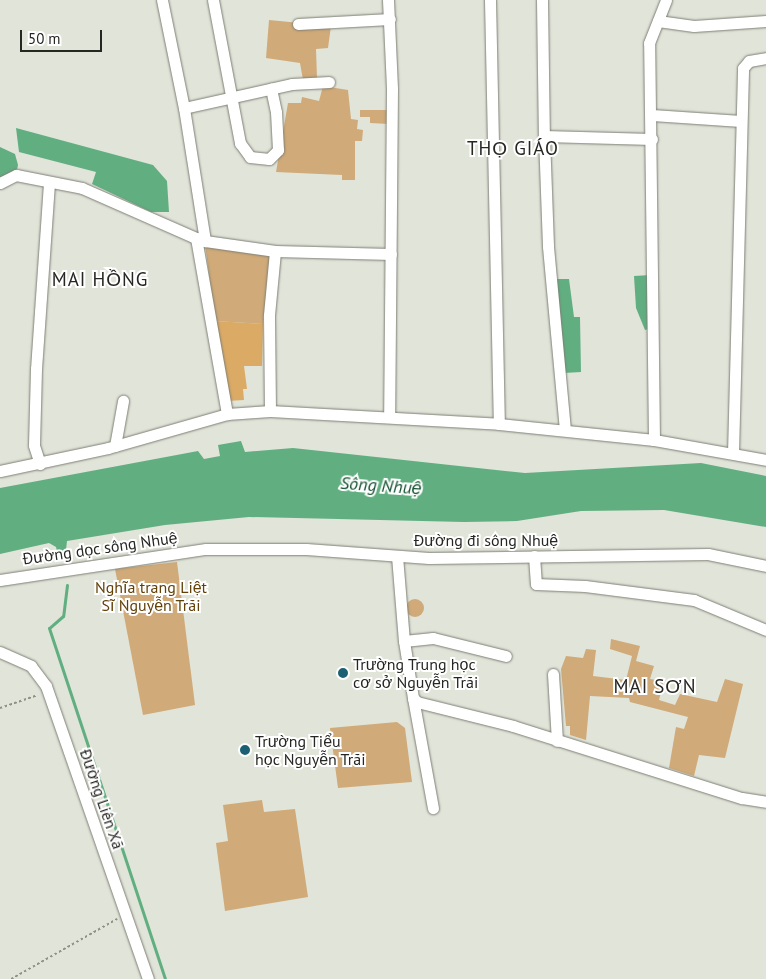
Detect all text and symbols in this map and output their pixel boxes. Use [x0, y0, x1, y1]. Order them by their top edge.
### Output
scale bar [22, 20, 105, 52]
text: 50 m [28, 29, 61, 48]
district label: THỌ GIÁO [466, 138, 560, 160]
district label: MAI HỒNG [51, 269, 149, 291]
water label: Sông Nhuệ [340, 472, 422, 500]
street label: Đường dọc sông Nhuệ [21, 528, 179, 568]
street label: Đường đi sông Nhuệ [414, 530, 558, 550]
park label: Nghĩa trang Liệt Sĩ Nguyễn Trãi [95, 577, 207, 615]
place label: Trường Trung học cơ sở Nguyễn Trãi [353, 654, 479, 692]
marker: Trường Trung học cơ sở Nguyễn Trãi [337, 667, 349, 679]
district label: MAI SƠN [613, 676, 697, 698]
place label: Trường Tiểu học Nguyễn Trãi [255, 731, 366, 769]
marker: Trường Tiểu học Nguyễn Trãi [239, 744, 251, 756]
street label: Đường Liên Xã [76, 746, 128, 852]

